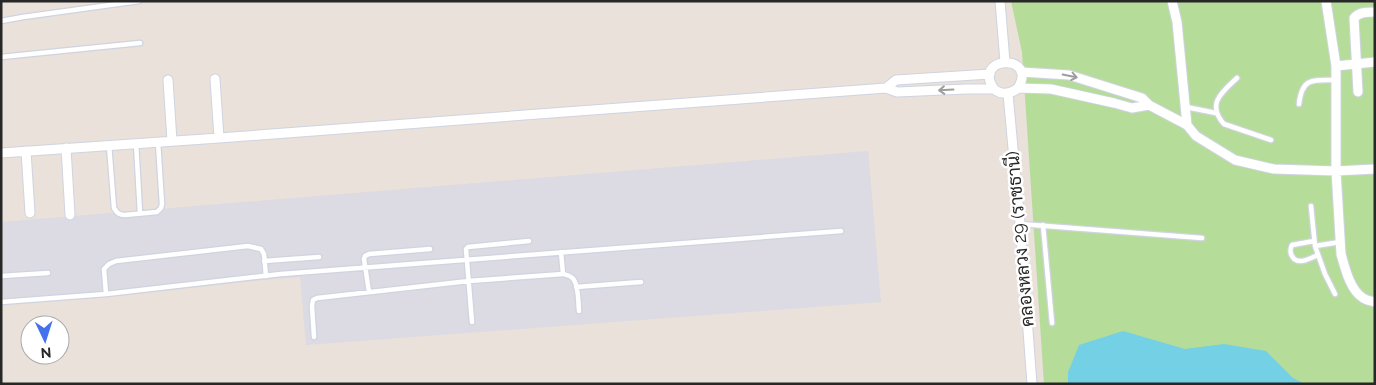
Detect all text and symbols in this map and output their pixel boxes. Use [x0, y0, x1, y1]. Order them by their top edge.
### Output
one-way arrow [1061, 72, 1077, 82]
one-way arrow [938, 85, 954, 94]
street label: คลองหลวง 29 (ราชธานี) [999, 150, 1038, 328]
north arrow [20, 315, 70, 365]
text: N [40, 345, 52, 361]

